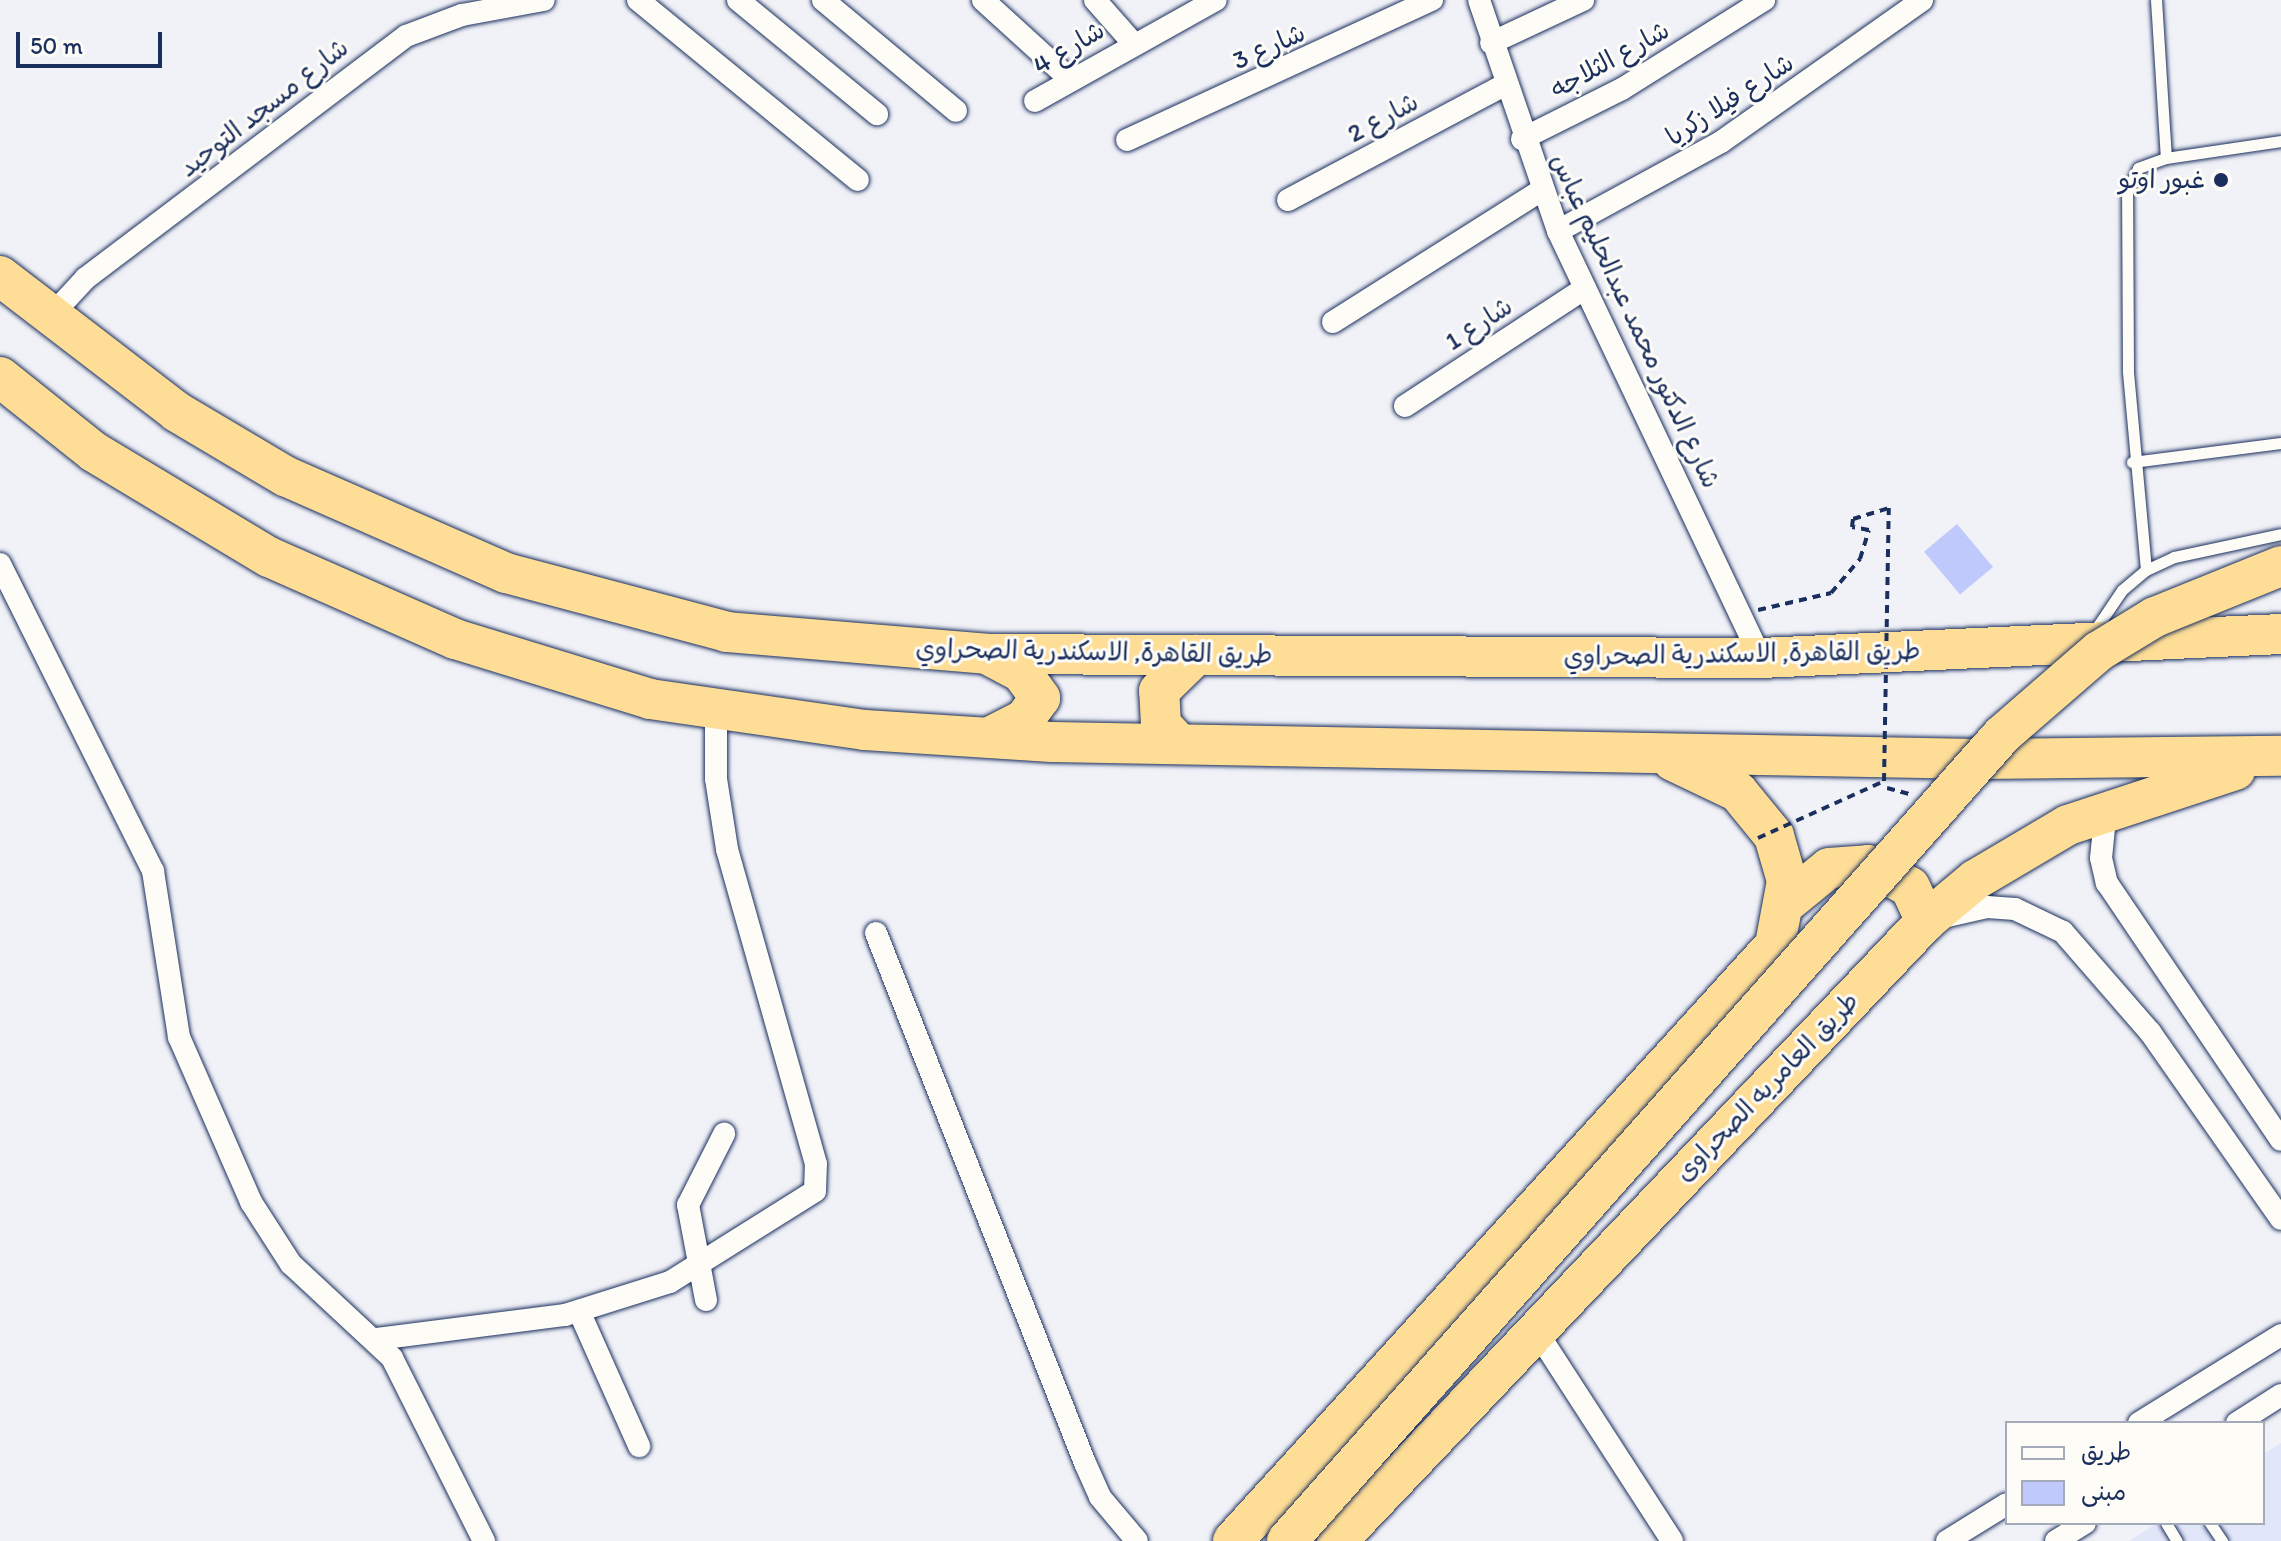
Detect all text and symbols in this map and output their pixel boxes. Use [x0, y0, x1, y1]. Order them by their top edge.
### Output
street label: شارع 4 [1028, 15, 1110, 81]
street label: شارع الثلاجه [1545, 15, 1675, 105]
scale bar [20, 16, 166, 66]
street label: شارع 3 [1228, 17, 1310, 77]
text: 50 m [30, 31, 83, 60]
street label: شارع مسجد التوحيد [173, 32, 355, 184]
street label: شارع فيلا زكريا [1660, 47, 1800, 153]
street label: شارع 2 [1342, 86, 1424, 150]
street label: شارع الدكتور محمد عبدالحليم عباس [1544, 149, 1726, 493]
place label: غبور اوتو [2118, 164, 2205, 196]
marker: غبور اوتو [2212, 171, 2230, 189]
street label: شارع 1 [1439, 291, 1519, 357]
street label: طريق القاهرة, الاسكندرية الصحراوي [915, 633, 1273, 671]
street label: طريق القاهرة, الاسكندرية الصحراوي [1563, 635, 1921, 673]
street label: طريق العامريه الصحراوى [1669, 986, 1865, 1188]
legend [2005, 1421, 2265, 1525]
text: طريق [2081, 1437, 2131, 1466]
text: مبنى [2081, 1477, 2126, 1506]

